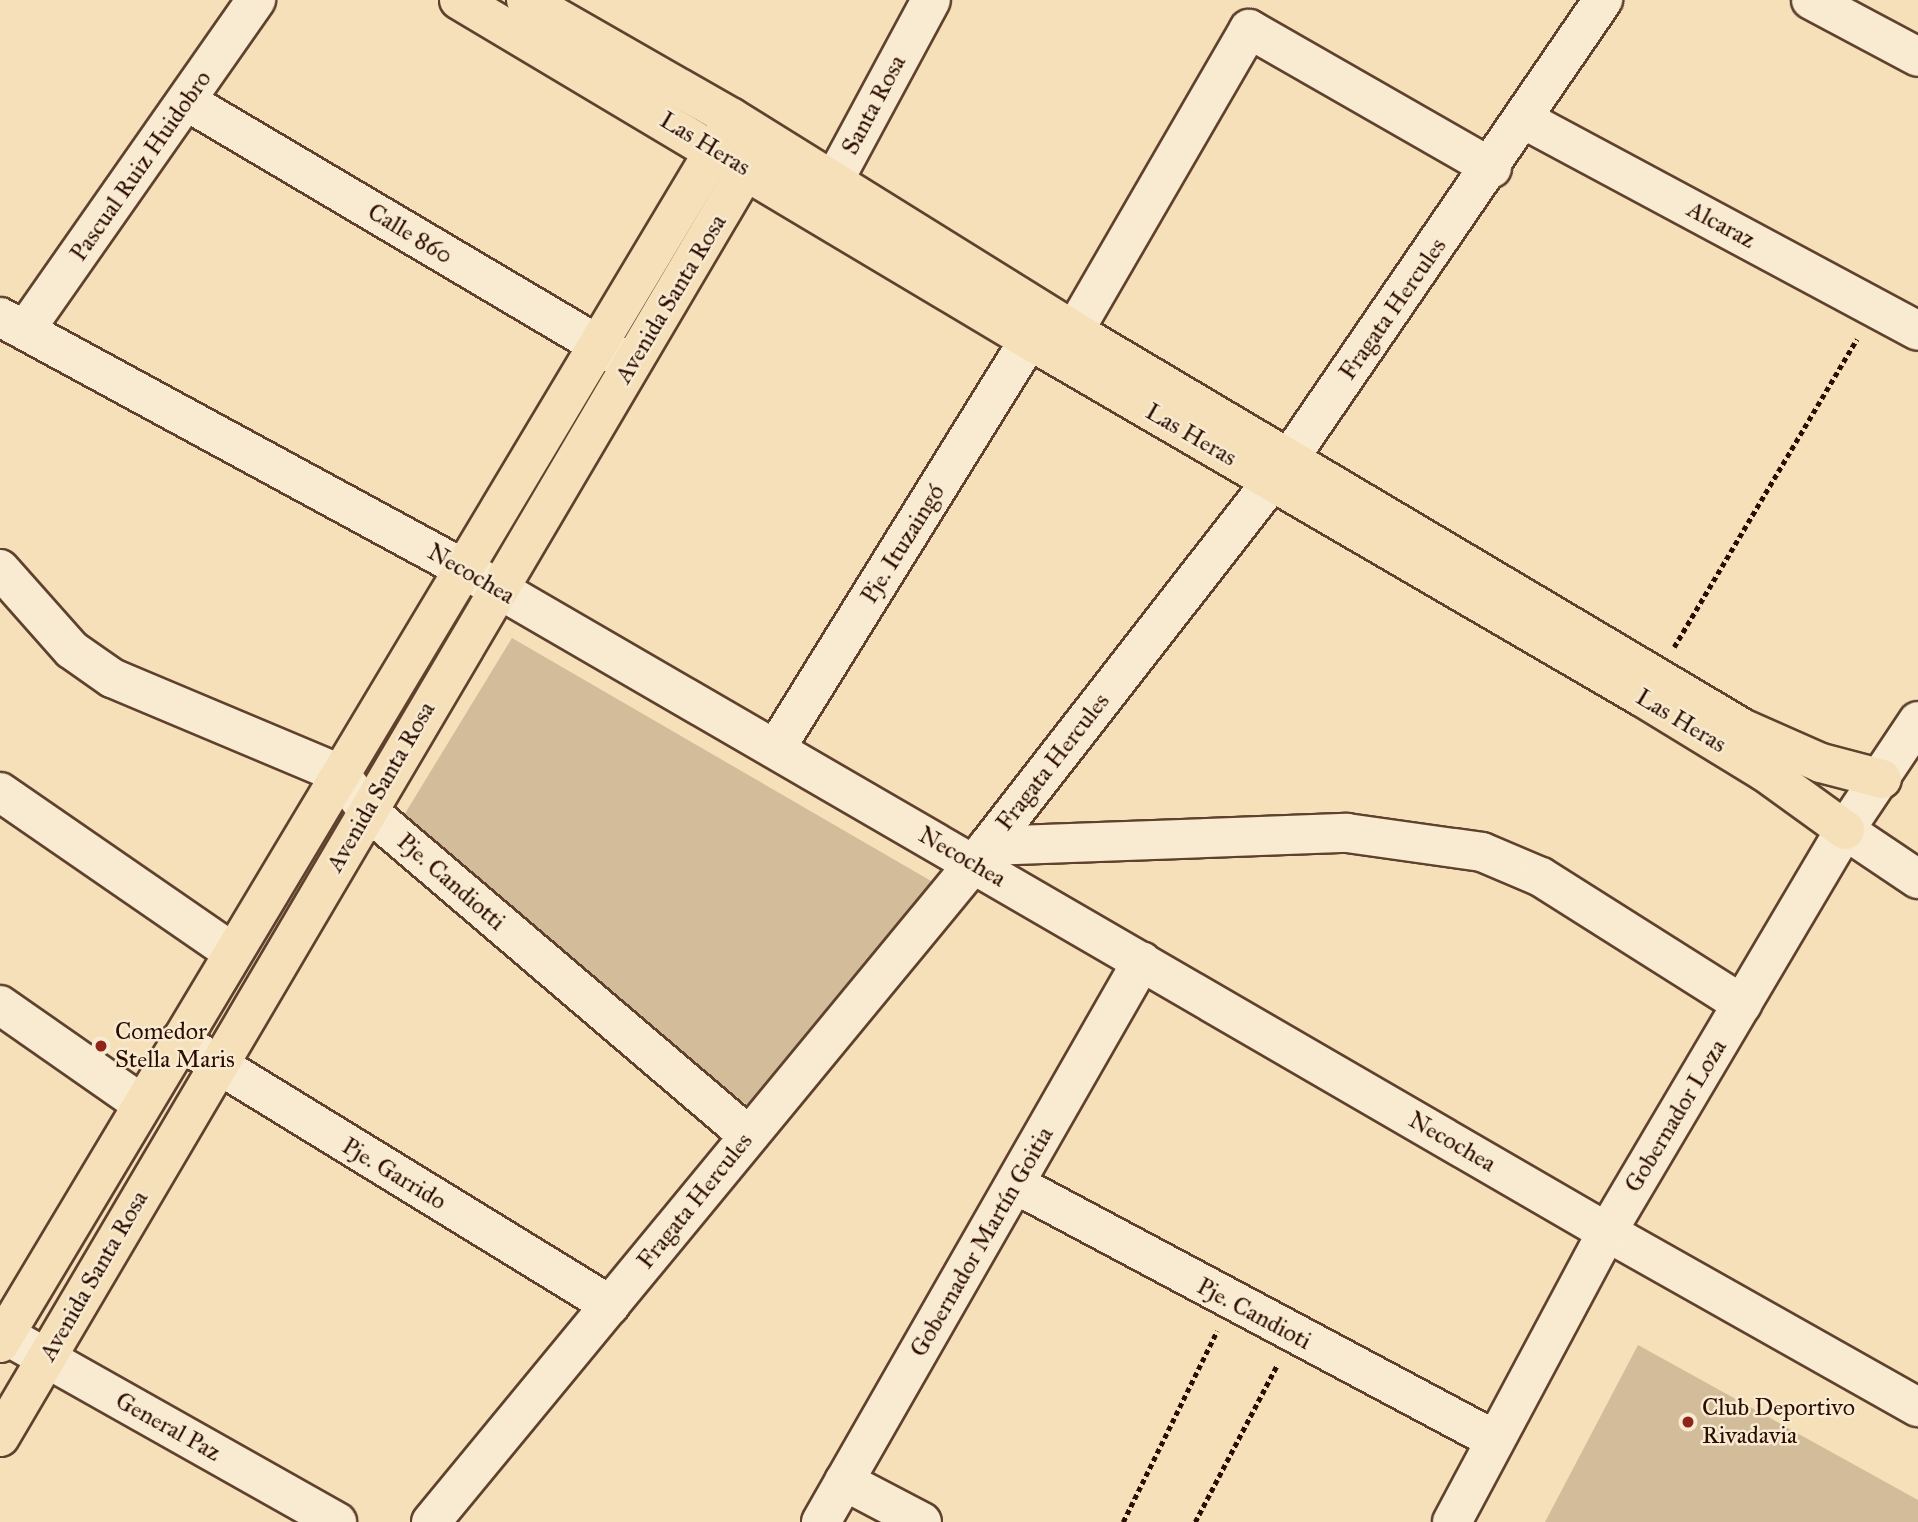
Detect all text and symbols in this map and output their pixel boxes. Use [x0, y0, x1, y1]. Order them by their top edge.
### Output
street label: Santa Rosa [836, 50, 912, 160]
street label: Pascual Ruiz Huidobro [64, 65, 218, 267]
street label: Las Heras [655, 106, 755, 182]
street label: Alcaraz [1682, 195, 1760, 255]
street label: Calle 860 [362, 198, 458, 270]
street label: Avenida Santa Rosa [609, 209, 733, 389]
street label: Fragata Hercules [1333, 232, 1453, 386]
street label: Las Heras [1140, 397, 1242, 473]
street label: Pje. Ituzaingó [855, 479, 951, 609]
street label: Necochea [422, 538, 520, 610]
street label: Las Heras [1631, 683, 1731, 759]
street label: Fragata Hercules [990, 687, 1116, 837]
street label: Avenida Santa Rosa [321, 697, 441, 877]
street label: Necochea [913, 821, 1011, 893]
street label: Pje. Candiotti [391, 827, 511, 937]
place label: Comedor Stella Maris [115, 1018, 235, 1074]
street label: Gobernador Loza [1619, 1034, 1733, 1198]
marker: Comedor Stella Maris [93, 1038, 109, 1054]
street label: Necochea [1403, 1106, 1501, 1178]
street label: Gobernador Martín Goitia [904, 1122, 1060, 1362]
street label: Fragata Hercules [631, 1127, 759, 1275]
street label: Pje. Garrido [337, 1132, 451, 1216]
street label: Avenida Santa Rosa [34, 1186, 154, 1366]
street label: Pje. Candioti [1192, 1272, 1316, 1356]
street label: General Paz [110, 1386, 226, 1468]
place label: Club Deportivo Rivadavia [1702, 1394, 1855, 1450]
marker: Club Deportivo Rivadavia [1680, 1414, 1696, 1430]

